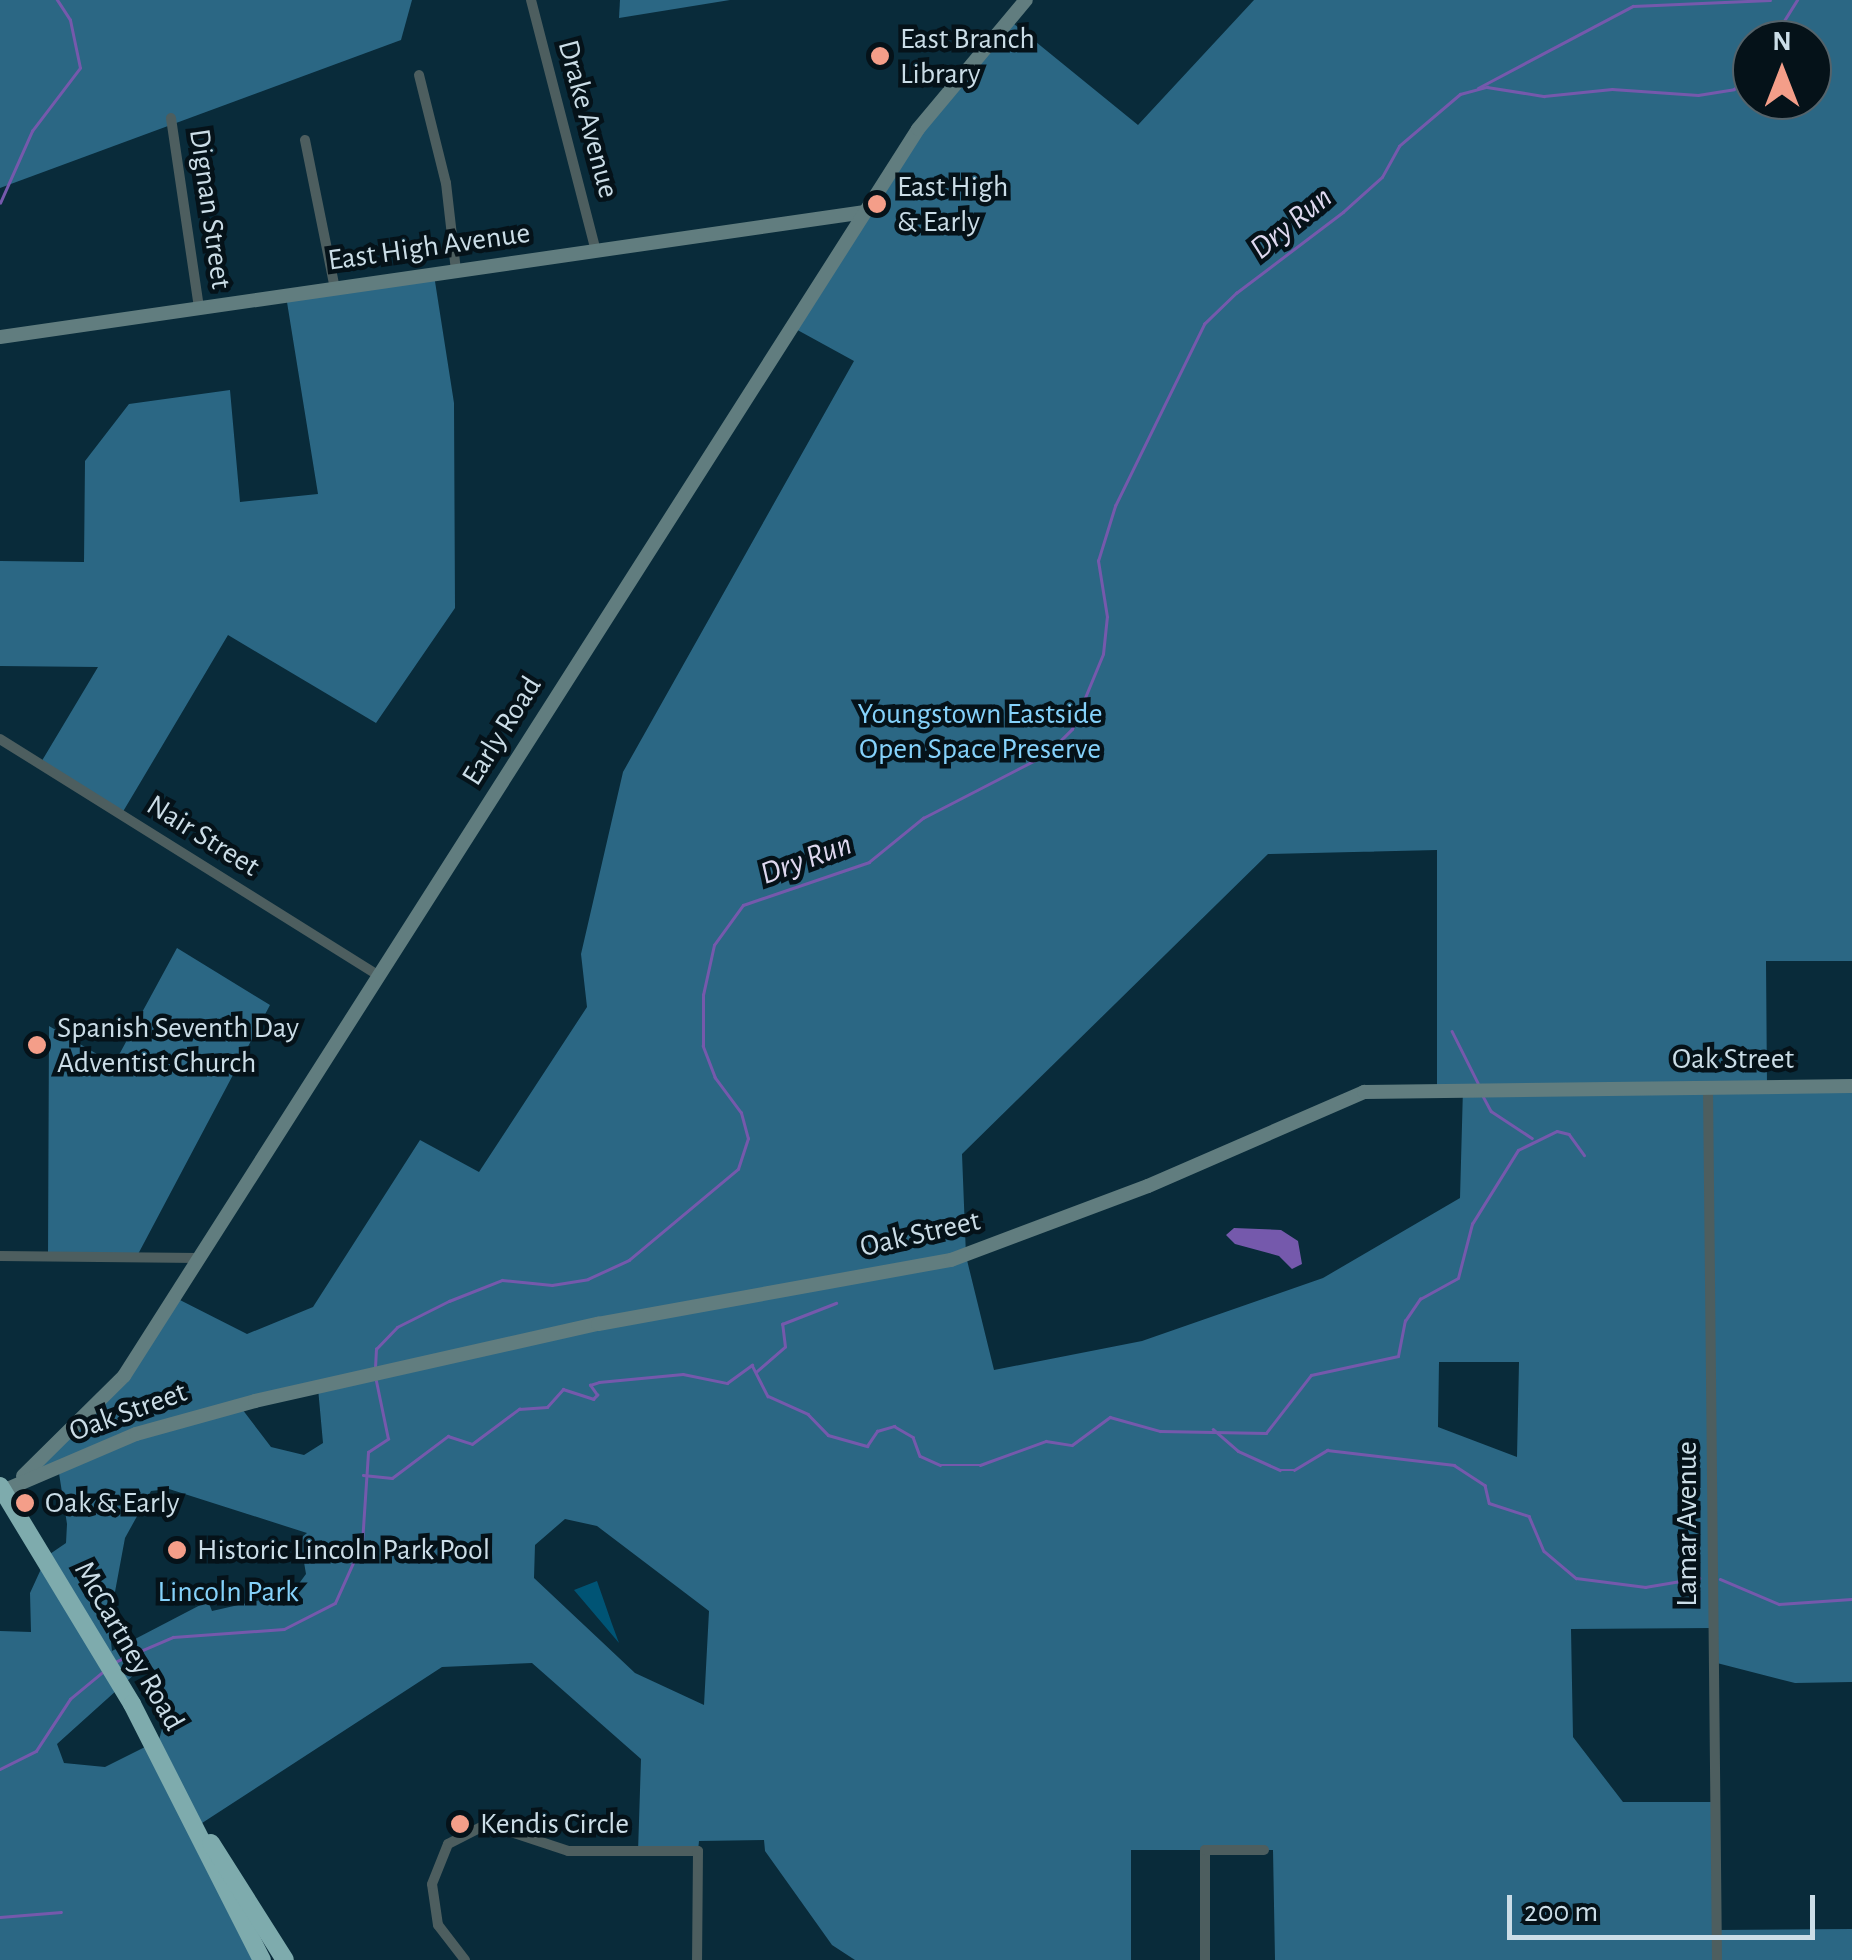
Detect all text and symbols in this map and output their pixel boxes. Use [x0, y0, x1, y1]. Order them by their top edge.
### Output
north arrow [1732, 20, 1832, 120]
place label: East Branch Library [900, 21, 1035, 92]
text: N [1772, 28, 1792, 56]
street label: Drake Avenue [550, 36, 626, 202]
marker: East Branch Library [869, 45, 891, 67]
street label: Dignan Street [181, 127, 239, 291]
place label: East High & Early [897, 169, 1008, 240]
water label: Dry Run [1242, 178, 1340, 268]
marker: East High & Early [866, 193, 888, 215]
street label: East High Avenue [326, 215, 532, 279]
street label: Early Road [454, 670, 550, 792]
park label: Youngstown Eastside Open Space Preserve [857, 696, 1103, 766]
street label: Nair Street [140, 787, 266, 885]
water label: Dry Run [755, 825, 857, 893]
place label: Spanish Seventh Day Adventist Church [57, 1010, 299, 1080]
marker: Spanish Seventh Day Adventist Church [26, 1034, 48, 1056]
street label: Oak Street [1672, 1041, 1794, 1077]
street label: Oak Street [856, 1203, 984, 1265]
street label: Oak Street [64, 1374, 192, 1450]
street label: Lamar Avenue [1669, 1441, 1705, 1607]
place label: Oak & Early [45, 1485, 180, 1521]
marker: Oak & Early [14, 1492, 36, 1514]
place label: Historic Lincoln Park Pool [197, 1532, 490, 1568]
marker: Historic Lincoln Park Pool [166, 1539, 188, 1561]
street label: McCartney Road [66, 1555, 192, 1737]
park label: Lincoln Park [157, 1574, 299, 1610]
place label: Kendis Circle [480, 1806, 629, 1842]
marker: Kendis Circle [449, 1813, 471, 1835]
scale bar [1512, 1875, 1820, 1937]
text: 200 m [1524, 1897, 1598, 1927]

